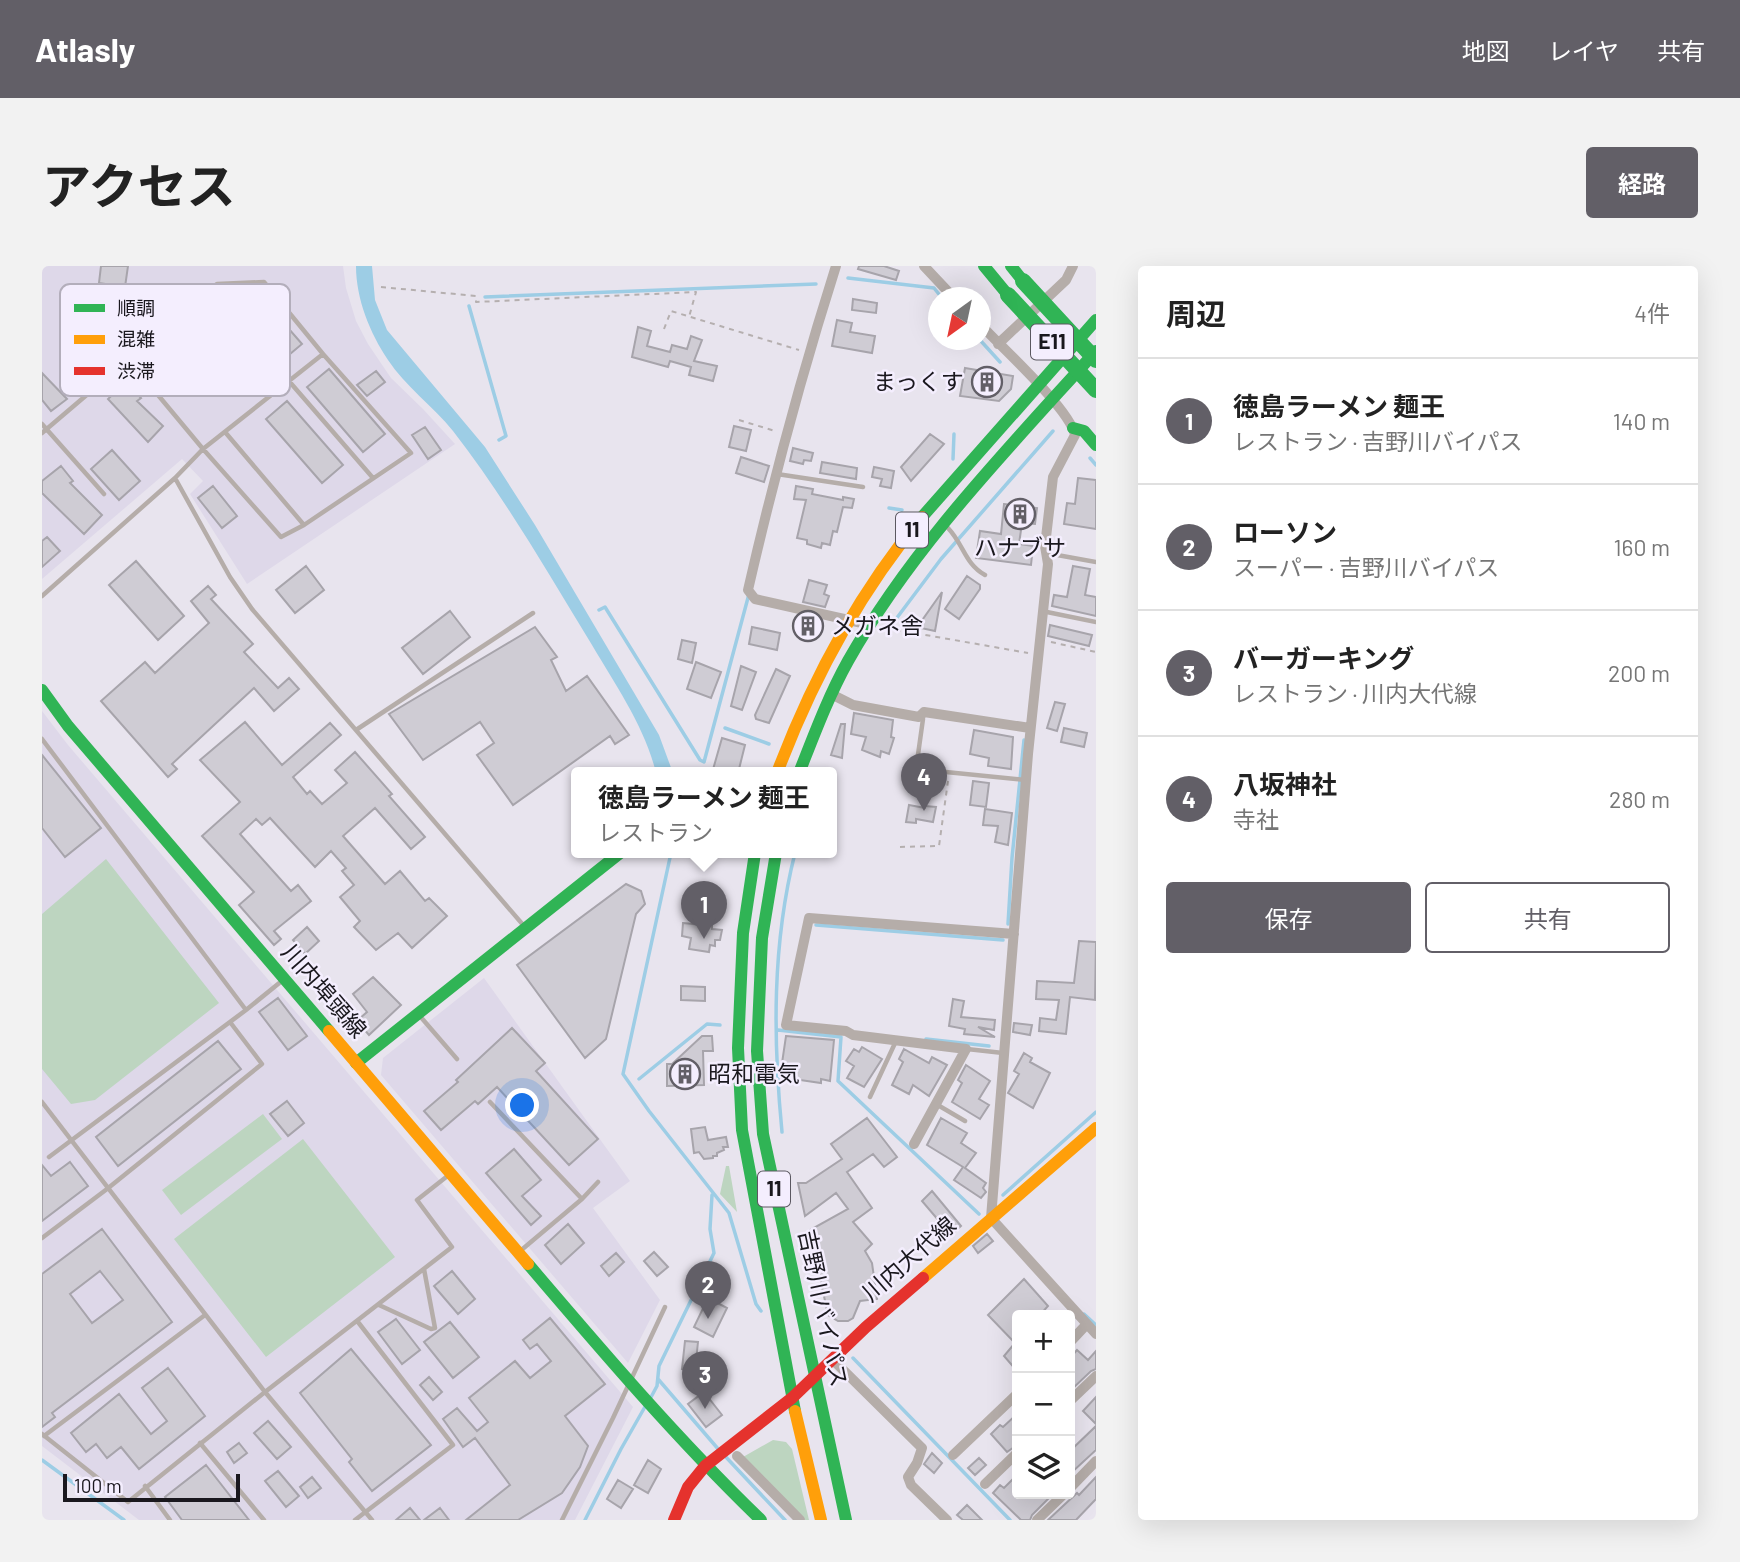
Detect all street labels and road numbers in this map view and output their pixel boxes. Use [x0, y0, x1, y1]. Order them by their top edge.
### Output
road number: E11 [1031, 324, 1073, 360]
road number: 11 [896, 512, 928, 548]
street label: 川内埠頭線 [276, 938, 373, 1043]
road number: 11 [758, 1172, 790, 1206]
street label: 川内大代線 [856, 1210, 961, 1307]
street label: 吉野川バイパス [794, 1226, 854, 1389]

